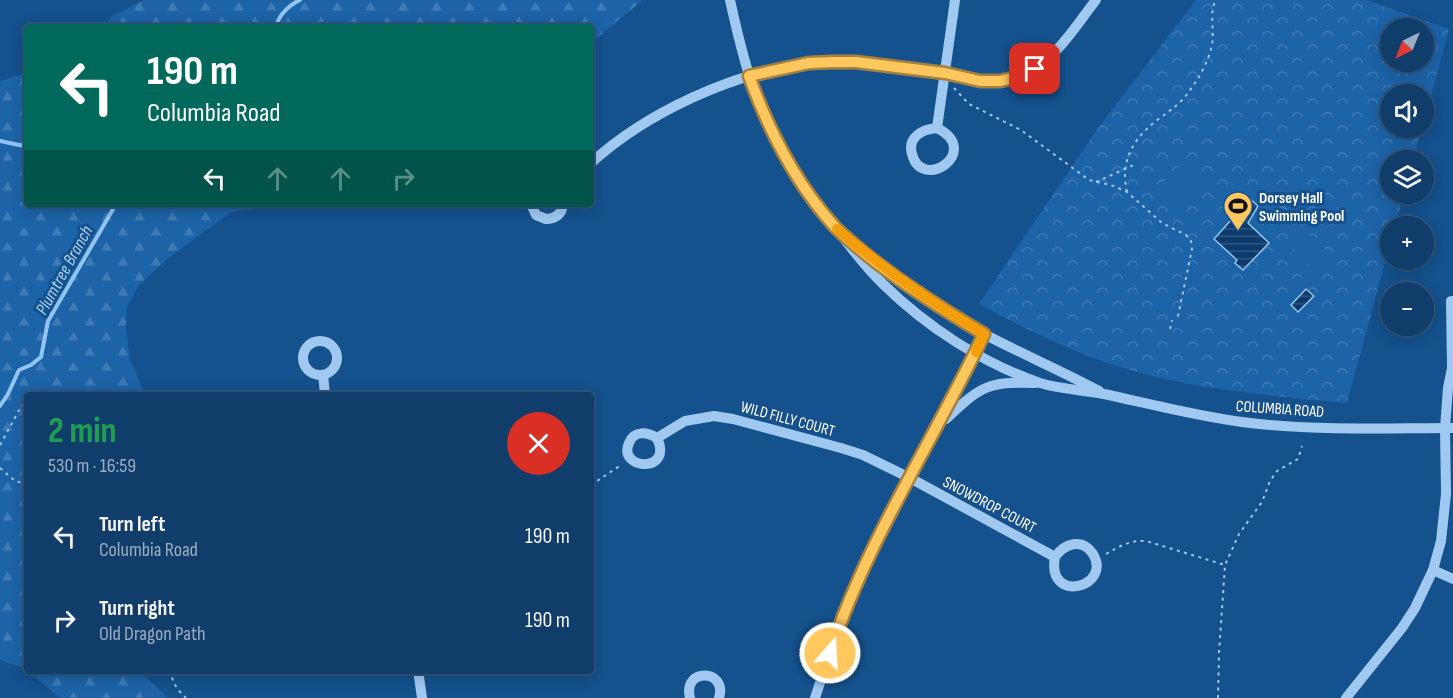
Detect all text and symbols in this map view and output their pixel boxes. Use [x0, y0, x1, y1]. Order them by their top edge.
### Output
north arrow [1380, 18, 1434, 72]
map controls [1380, 18, 1434, 336]
pin [1009, 43, 1060, 94]
text: 190 m [147, 46, 238, 97]
icon: left [48, 48, 126, 126]
icon: arrive [1018, 52, 1051, 85]
button: sound [1380, 84, 1434, 138]
text: Columbia Road [147, 97, 281, 129]
button: layers [1380, 150, 1434, 204]
icon: left [198, 162, 231, 195]
icon: ahead [261, 162, 294, 195]
icon: ahead [324, 162, 357, 195]
icon: right [387, 162, 420, 195]
place label: Dorsey Hall Swimming Pool [1259, 189, 1344, 226]
sports icon: Dorsey Hall Swimming Pool [1222, 190, 1254, 232]
button: + [1380, 216, 1434, 270]
water label: Plumtree Branch [31, 222, 98, 318]
button: − [1380, 282, 1434, 336]
street label: COLUMBIA ROAD [1235, 397, 1325, 422]
street label: WILD FILLY COURT [738, 398, 837, 441]
text: 2 min [48, 410, 117, 453]
button: close [507, 412, 570, 475]
text: 530 m · 16:59 [48, 454, 136, 478]
street label: SNOWDROP COURT [939, 473, 1040, 538]
text: Turn left [99, 511, 165, 538]
icon: left [48, 520, 81, 553]
text: 190 m [525, 523, 570, 550]
text: Columbia Road [99, 538, 198, 562]
text: Turn right [99, 595, 175, 622]
icon: right [48, 604, 81, 637]
text: 190 m [525, 607, 570, 634]
position arrow [798, 621, 862, 685]
text: Old Dragon Path [99, 622, 206, 646]

